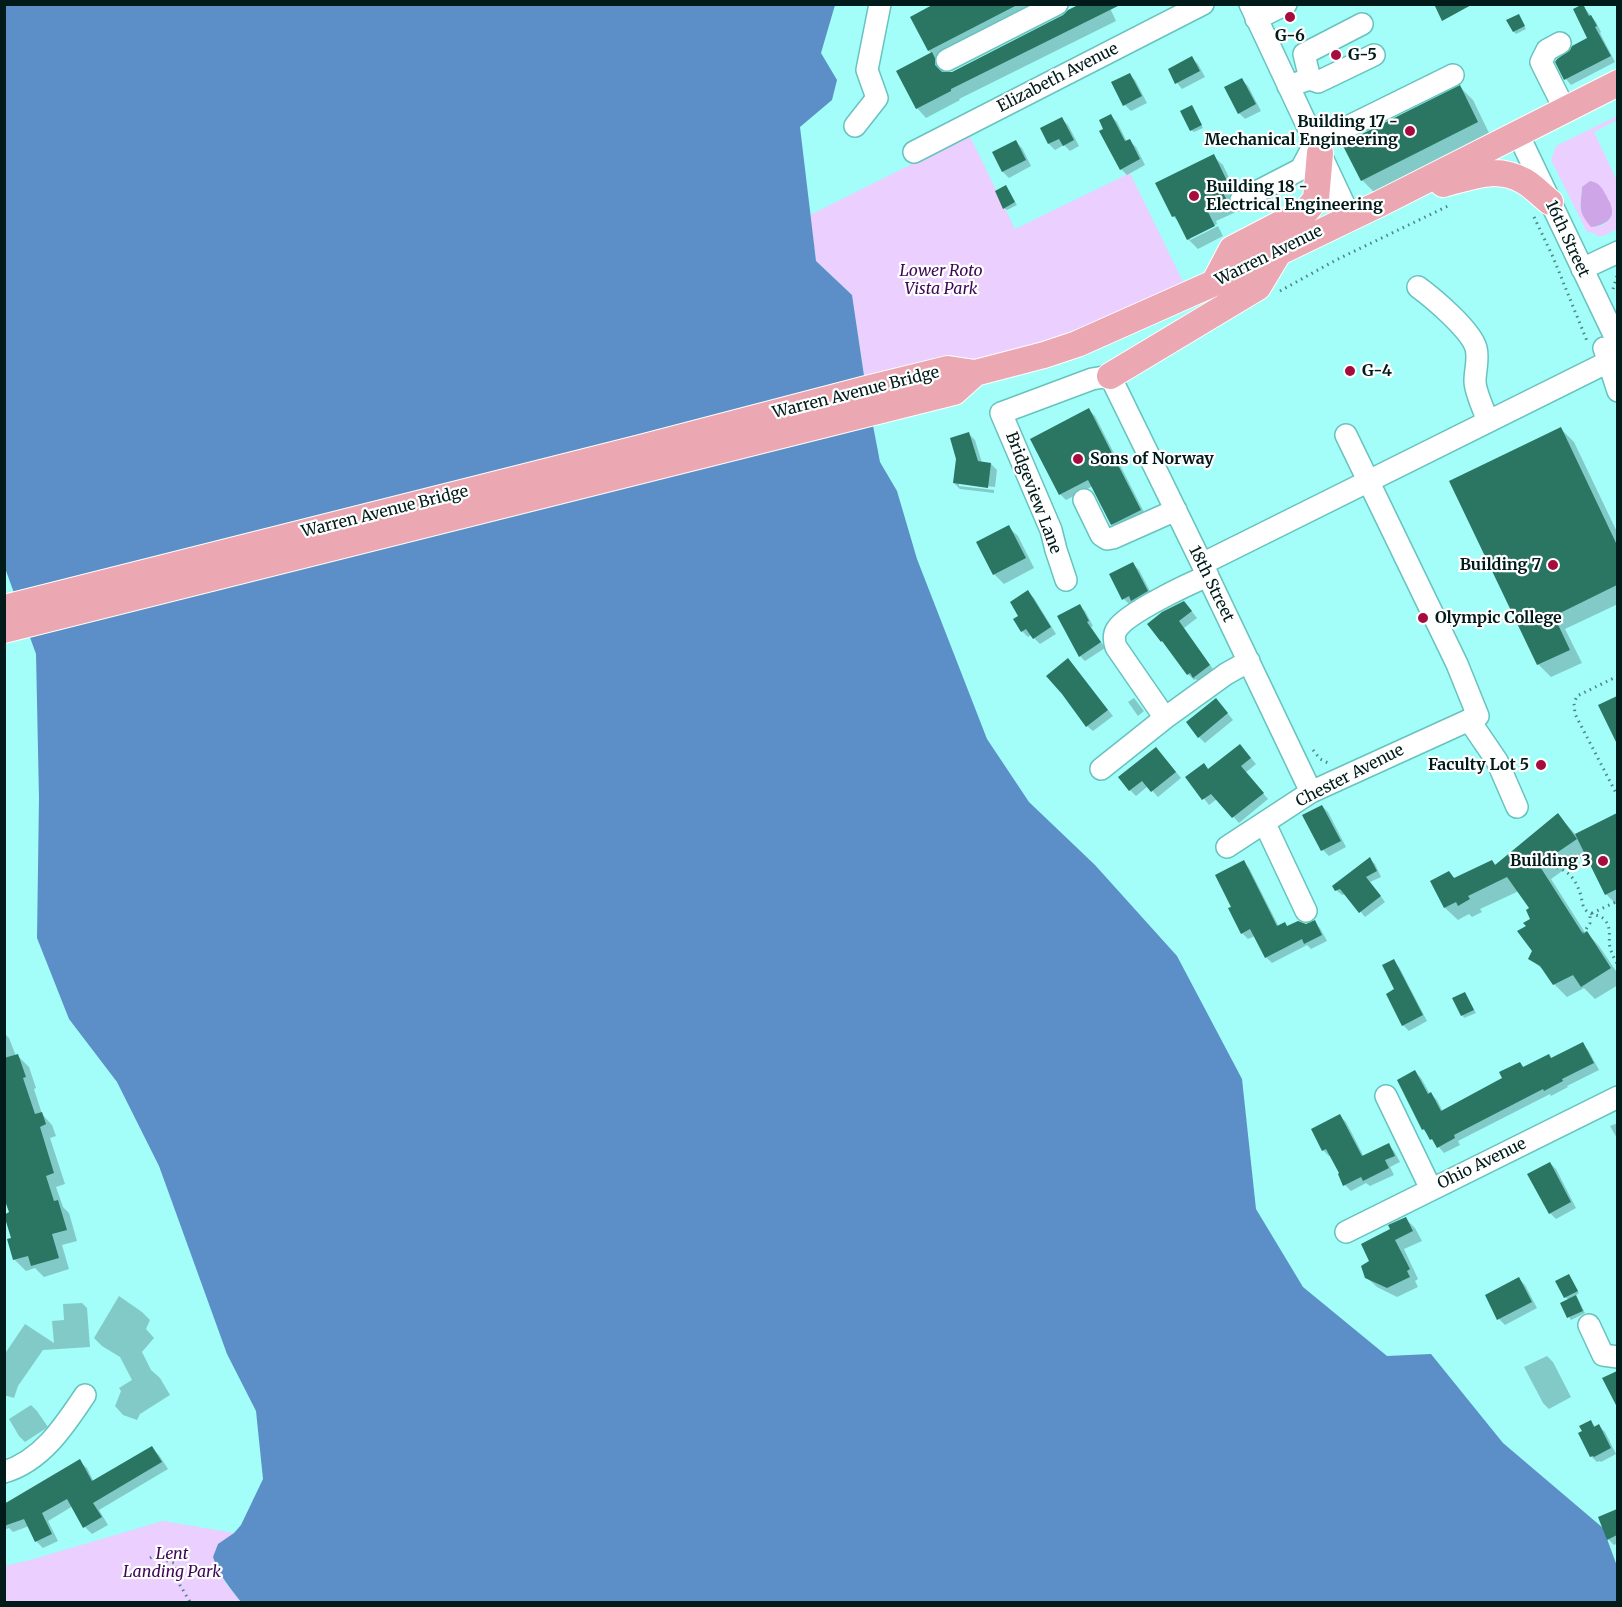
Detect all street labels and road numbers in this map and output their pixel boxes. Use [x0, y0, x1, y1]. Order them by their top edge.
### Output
street label: Elizabeth Avenue [994, 39, 1122, 117]
street label: 16th Street [1541, 198, 1593, 280]
street label: Warren Avenue [1212, 222, 1326, 290]
street label: Warren Avenue Bridge [771, 363, 941, 423]
street label: Bridgeview Lane [1001, 430, 1065, 556]
street label: Warren Avenue Bridge [300, 482, 470, 542]
street label: 18th Street [1184, 543, 1238, 625]
street label: Chester Avenue [1293, 741, 1407, 811]
street label: Ohio Avenue [1435, 1134, 1529, 1194]

